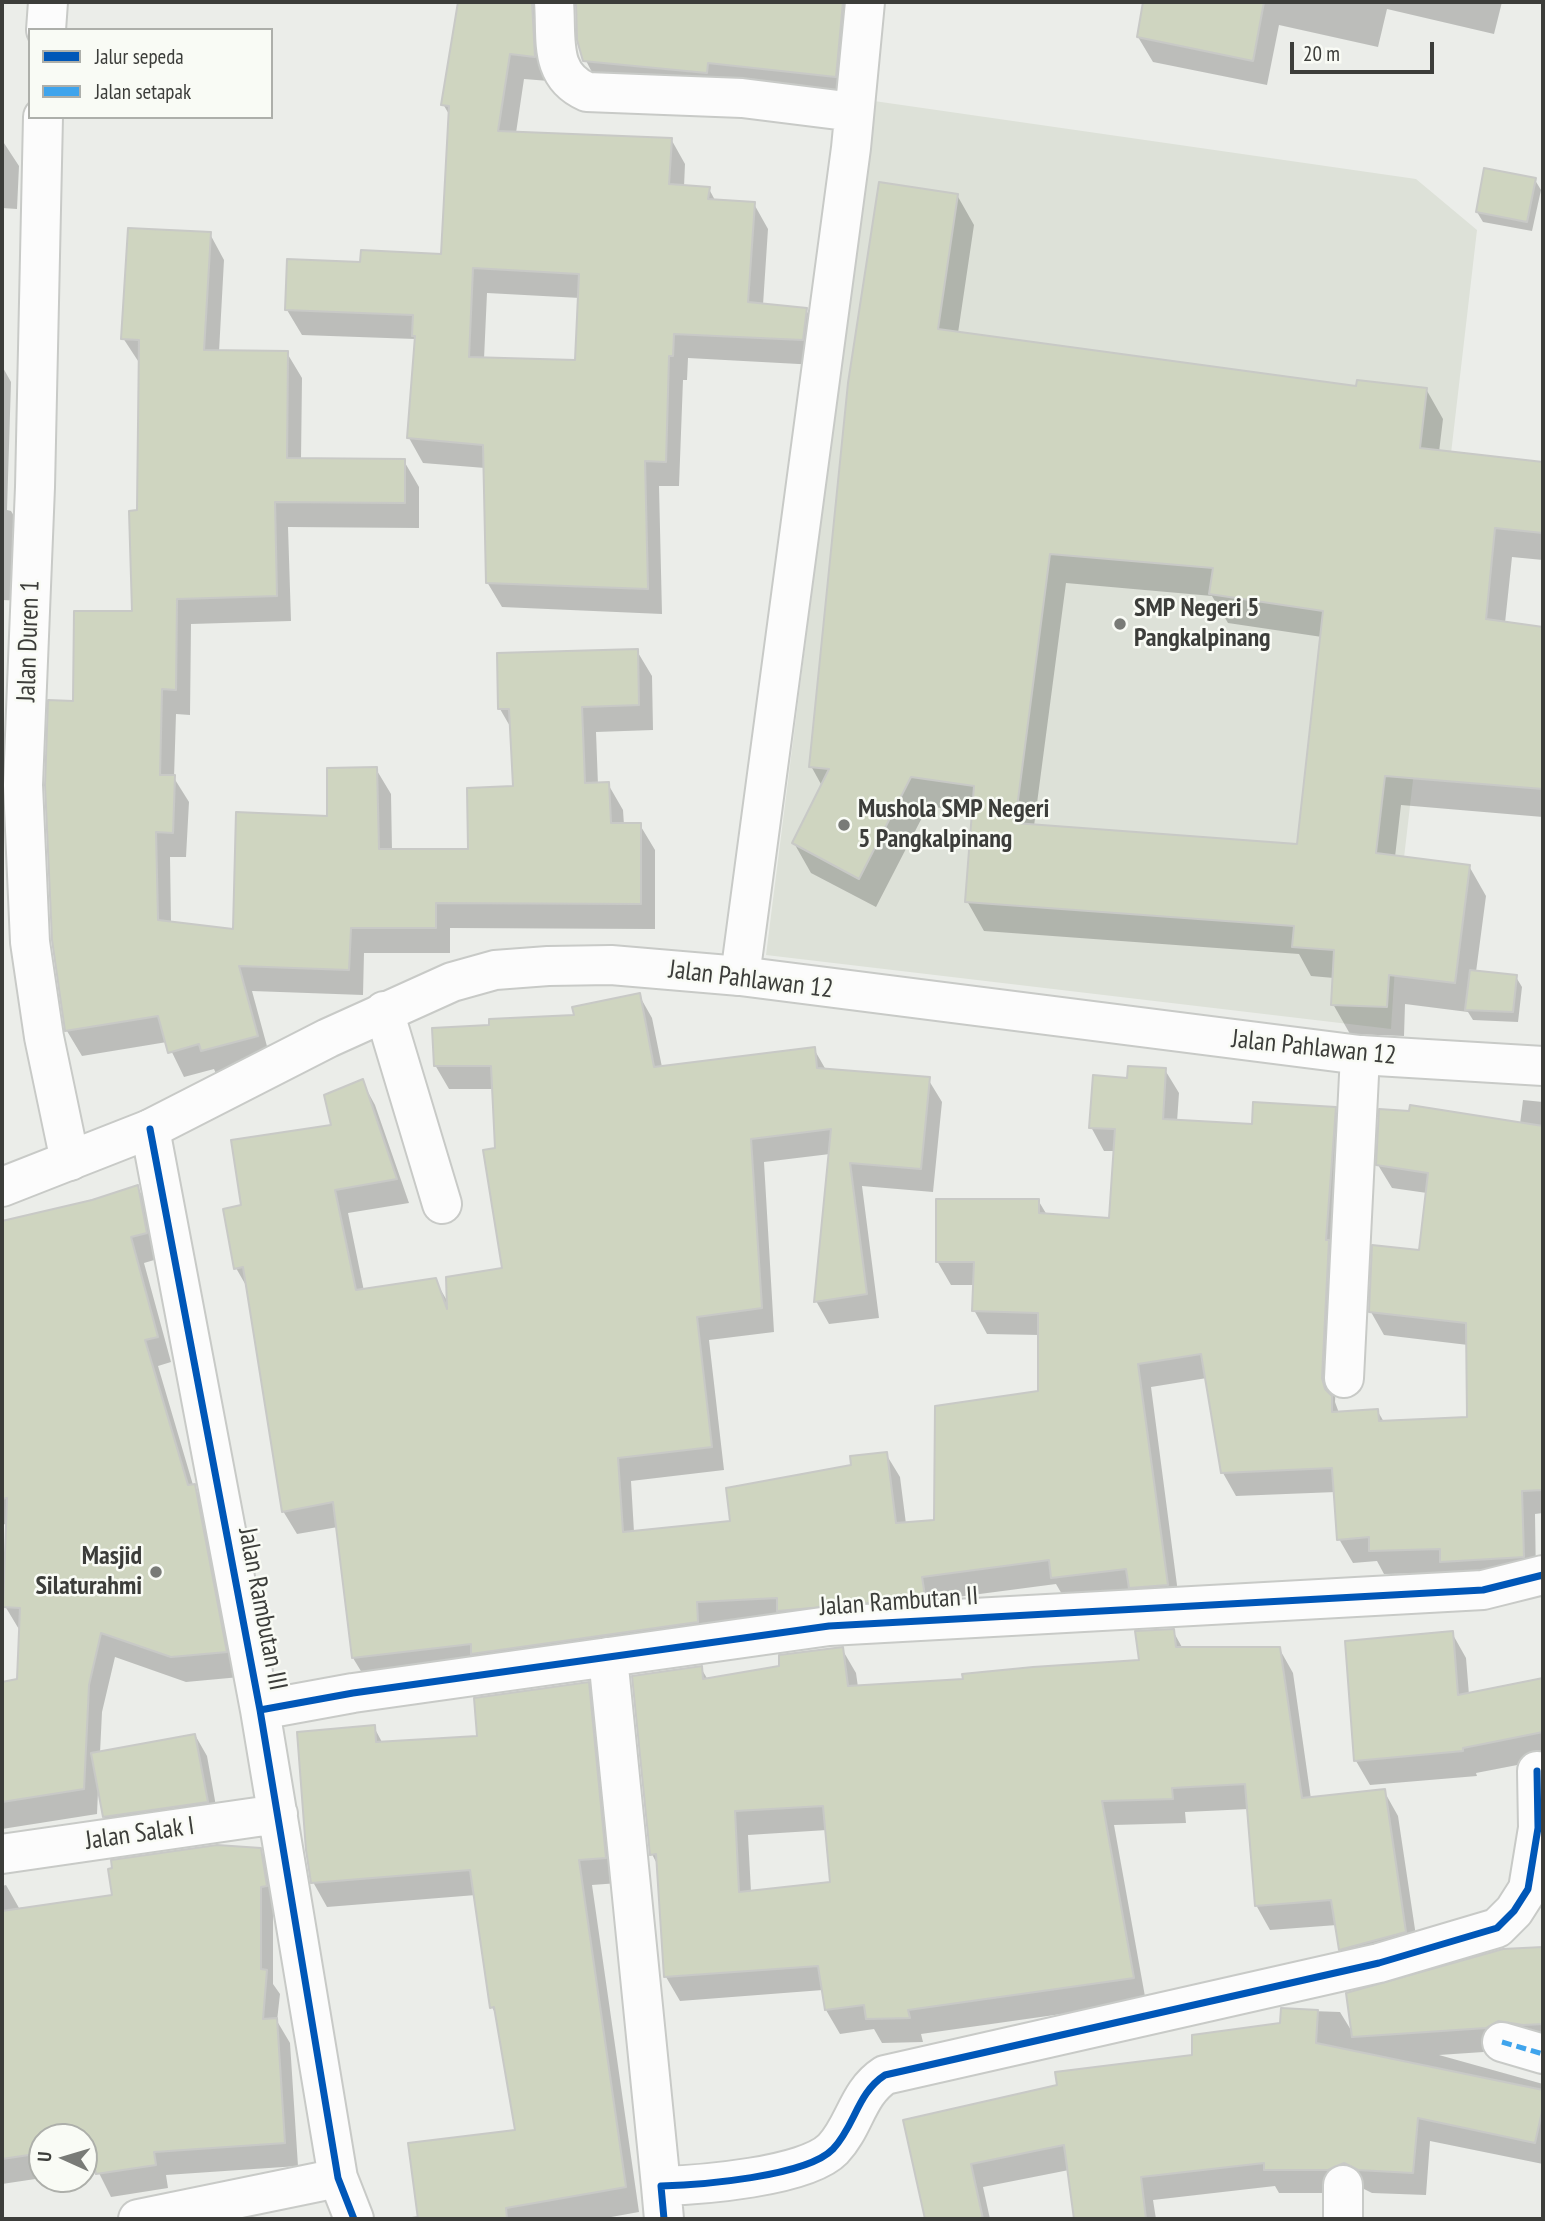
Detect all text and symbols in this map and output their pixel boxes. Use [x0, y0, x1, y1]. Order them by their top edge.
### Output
legend [28, 28, 273, 119]
scale bar [1293, 28, 1436, 72]
text: 20 m [1303, 40, 1340, 67]
text: Jalur sepeda [95, 43, 184, 70]
text: Jalan setapak [95, 78, 191, 105]
street label: Jalan Duren 1 [11, 580, 47, 702]
place label: SMP Negeri 5 Pangkalpinang [1134, 593, 1271, 654]
marker: SMP Negeri 5 Pangkalpinang [1112, 616, 1128, 632]
place label: Mushola SMP Negeri 5 Pangkalpinang [858, 794, 1049, 856]
marker: Mushola SMP Negeri 5 Pangkalpinang [836, 817, 852, 833]
street label: Jalan Pahlawan 12 [667, 954, 835, 1006]
street label: Jalan Pahlawan 12 [1230, 1024, 1398, 1072]
street label: Jalan Rambutan III [231, 1525, 293, 1693]
place label: Masjid Silaturahmi [35, 1541, 142, 1602]
marker: Masjid Silaturahmi [148, 1564, 164, 1580]
street label: Jalan Rambutan II [819, 1581, 979, 1623]
street label: Jalan Salak I [84, 1811, 196, 1857]
north arrow [28, 2123, 98, 2193]
text: U [32, 2151, 56, 2162]

